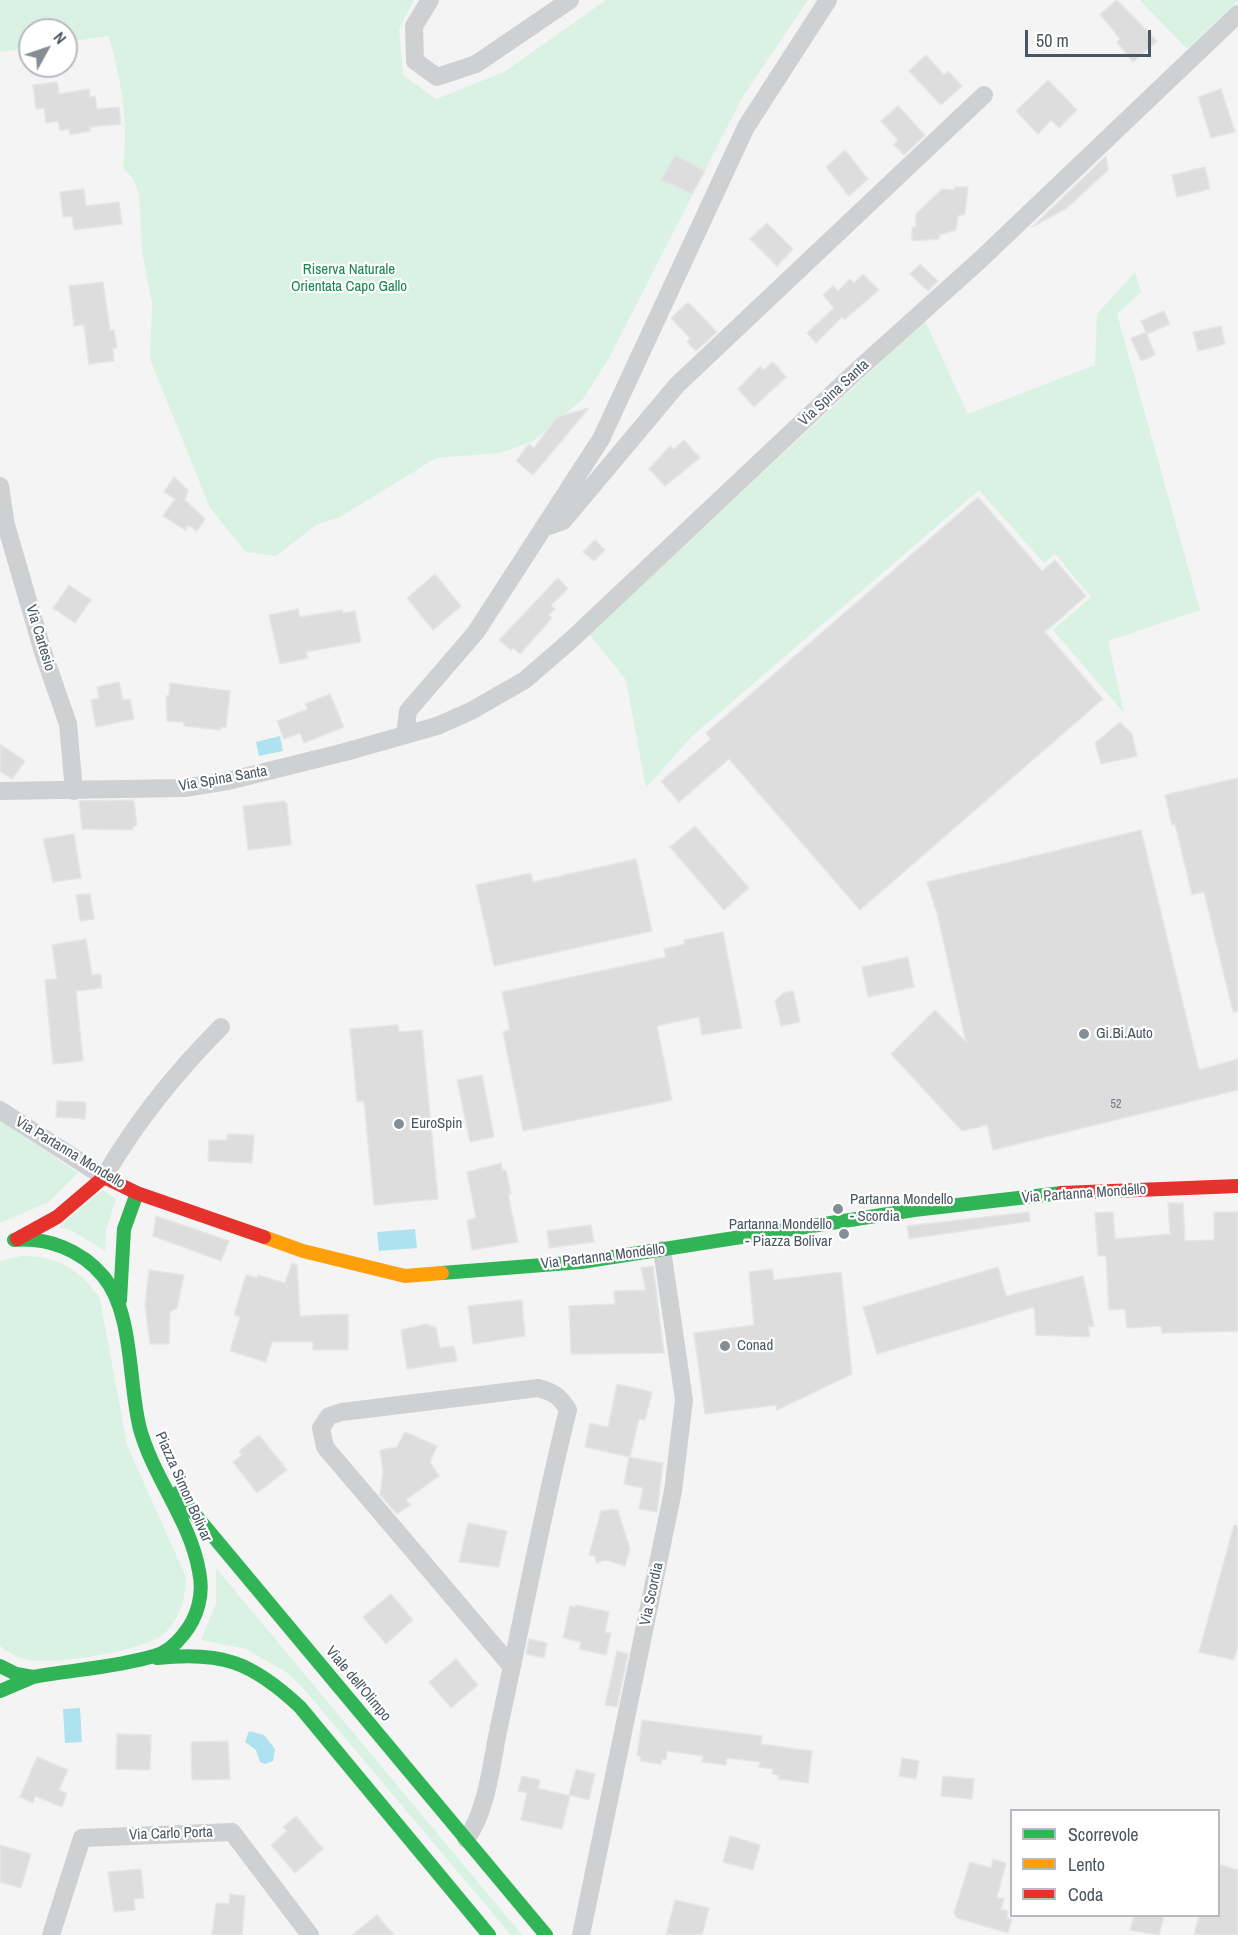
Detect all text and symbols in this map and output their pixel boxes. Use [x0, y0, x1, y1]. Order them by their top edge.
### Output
north arrow [18, 18, 78, 78]
scale bar [1028, 18, 1154, 56]
text: N [49, 27, 72, 48]
text: 50 m [1036, 28, 1069, 53]
park label: Riserva Naturale Orientata Capo Gallo [291, 261, 407, 296]
street label: Via Spina Santa [795, 356, 873, 430]
street label: Via Cartesio [21, 603, 59, 673]
street label: Via Spina Santa [177, 762, 269, 796]
place label: Gi.Bi.Auto [1096, 1025, 1153, 1043]
marker: Gi.Bi.Auto [1077, 1027, 1091, 1041]
house number: 52 [1111, 1098, 1121, 1112]
street label: Via Partanna Mondello [12, 1113, 128, 1193]
place label: EuroSpin [411, 1115, 462, 1133]
marker: EuroSpin [392, 1117, 406, 1131]
street label: Via Partanna Mondello [1021, 1181, 1147, 1207]
place label: Partanna Mondello - Scordia [850, 1191, 953, 1226]
marker: Partanna Mondello - Scordia [831, 1202, 845, 1216]
place label: Partanna Mondello - Piazza Bolivar [729, 1216, 832, 1251]
marker: Partanna Mondello - Piazza Bolivar [837, 1227, 851, 1241]
street label: Via Partanna Mondello [540, 1240, 666, 1274]
place label: Conad [737, 1337, 773, 1355]
marker: Conad [718, 1339, 732, 1353]
street label: Piazza Simon Bolivar [151, 1429, 215, 1545]
street label: Via Scordia [637, 1561, 667, 1627]
street label: Viale dell'Olimpo [321, 1643, 395, 1725]
legend [1010, 1809, 1220, 1917]
text: Scorrevole [1068, 1822, 1139, 1847]
street label: Via Carlo Porta [129, 1824, 213, 1844]
text: Lento [1068, 1852, 1105, 1877]
text: Coda [1068, 1882, 1103, 1907]

